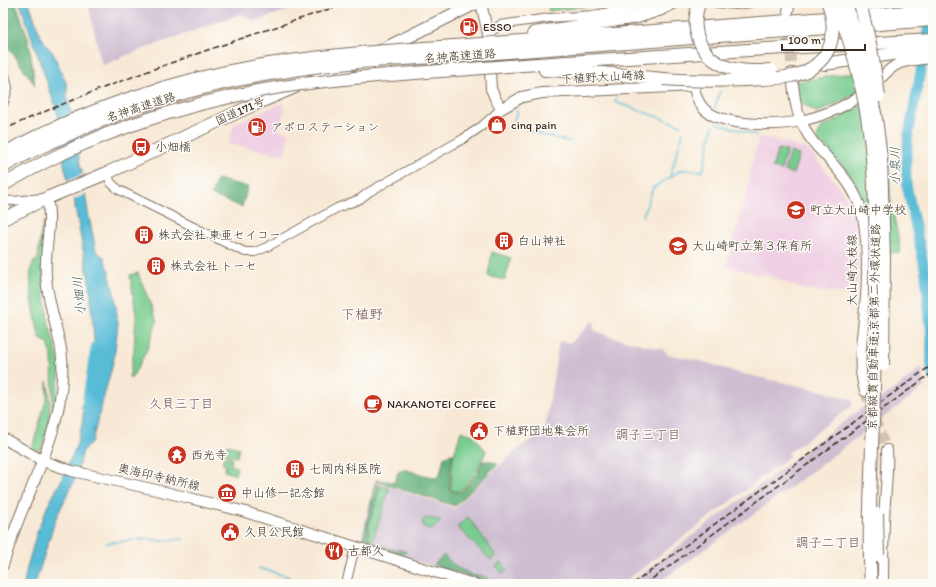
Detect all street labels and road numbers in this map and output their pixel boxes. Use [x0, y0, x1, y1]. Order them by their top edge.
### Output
street label: 名神高速道路 [424, 47, 496, 65]
street label: 下植野大山崎線 [561, 68, 645, 86]
street label: 名神高速道路 [105, 89, 177, 125]
street label: 国道171号 [213, 94, 267, 128]
street label: 京都縦貫自動車道;京都第二外環状道路 [865, 223, 883, 431]
street label: 大山崎大枝線 [845, 234, 859, 306]
street label: 奥海印寺納所線 [116, 461, 202, 493]

